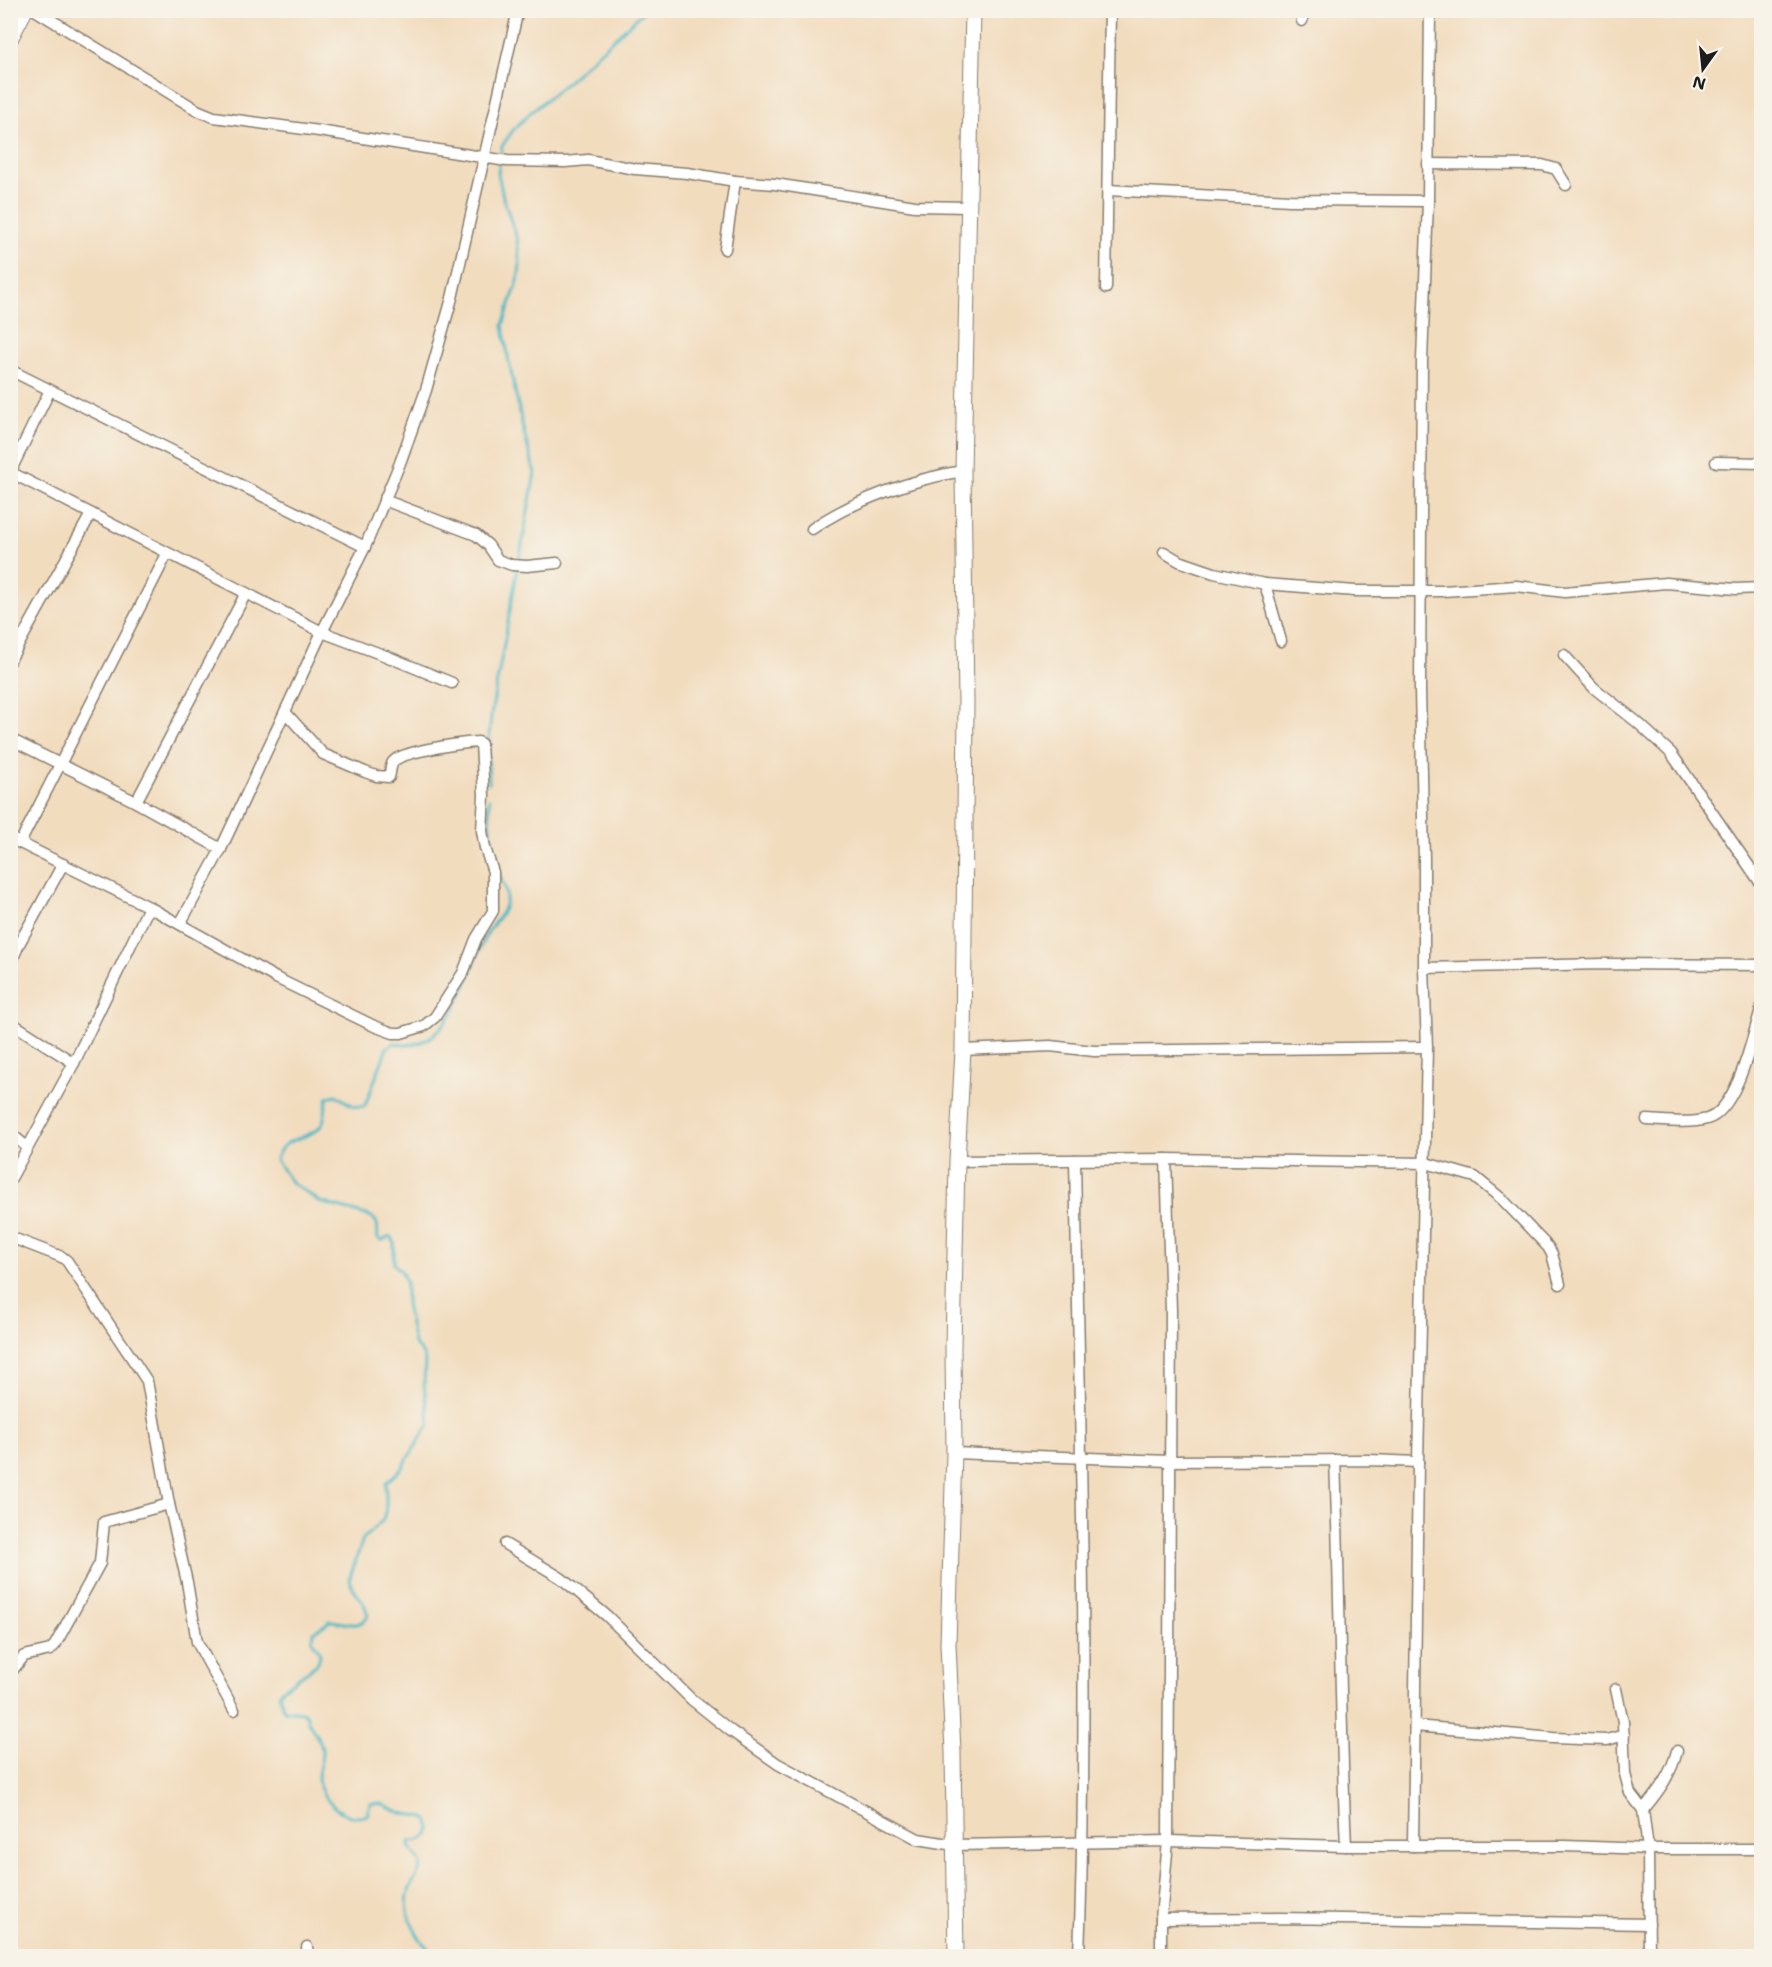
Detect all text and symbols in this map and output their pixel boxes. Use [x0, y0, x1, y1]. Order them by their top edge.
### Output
north arrow [1673, 39, 1733, 99]
text: N [1690, 71, 1708, 95]

